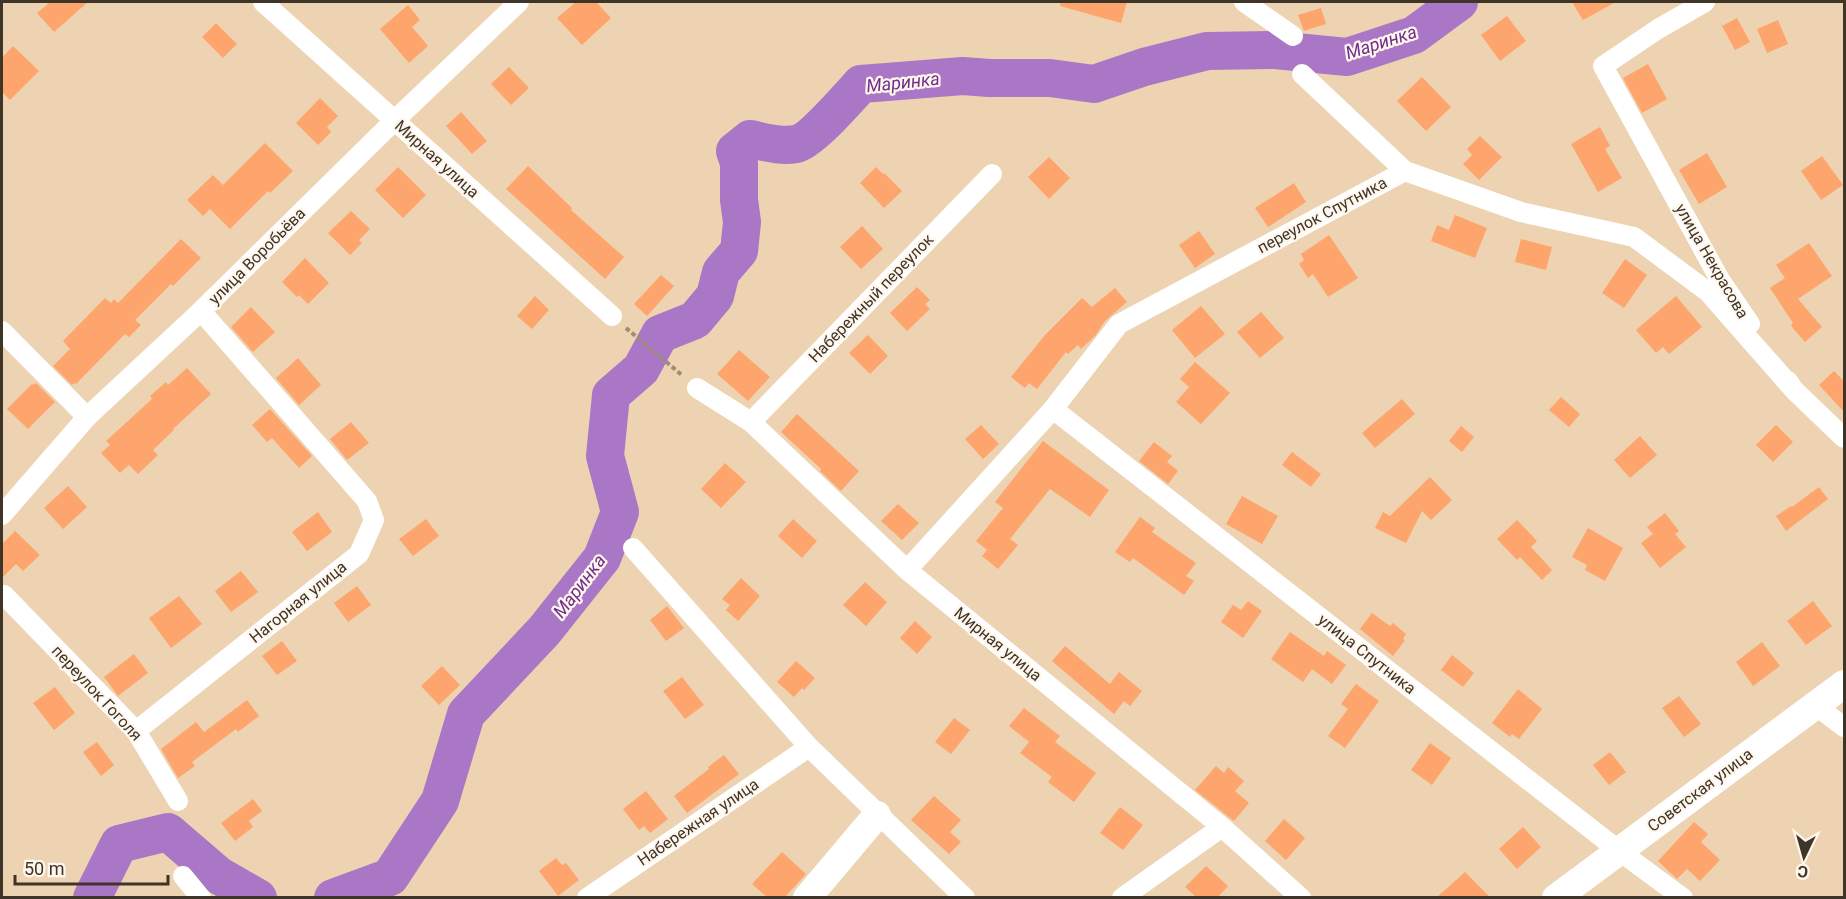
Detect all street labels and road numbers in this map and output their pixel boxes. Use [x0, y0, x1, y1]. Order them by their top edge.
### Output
street label: Мирная улица [391, 116, 483, 202]
street label: переулок Спутника [1254, 173, 1390, 257]
street label: улица Некрасова [1671, 200, 1753, 322]
street label: улица Воробьёва [205, 204, 309, 308]
street label: Набережный переулок [805, 230, 938, 366]
street label: Нагорная улица [246, 557, 350, 647]
street label: Мирная улица [951, 603, 1045, 685]
street label: улица Спутника [1314, 610, 1420, 698]
street label: переулок Гоголя [48, 641, 146, 745]
street label: Советская улица [1644, 744, 1756, 836]
street label: Набережная улица [634, 774, 762, 870]

